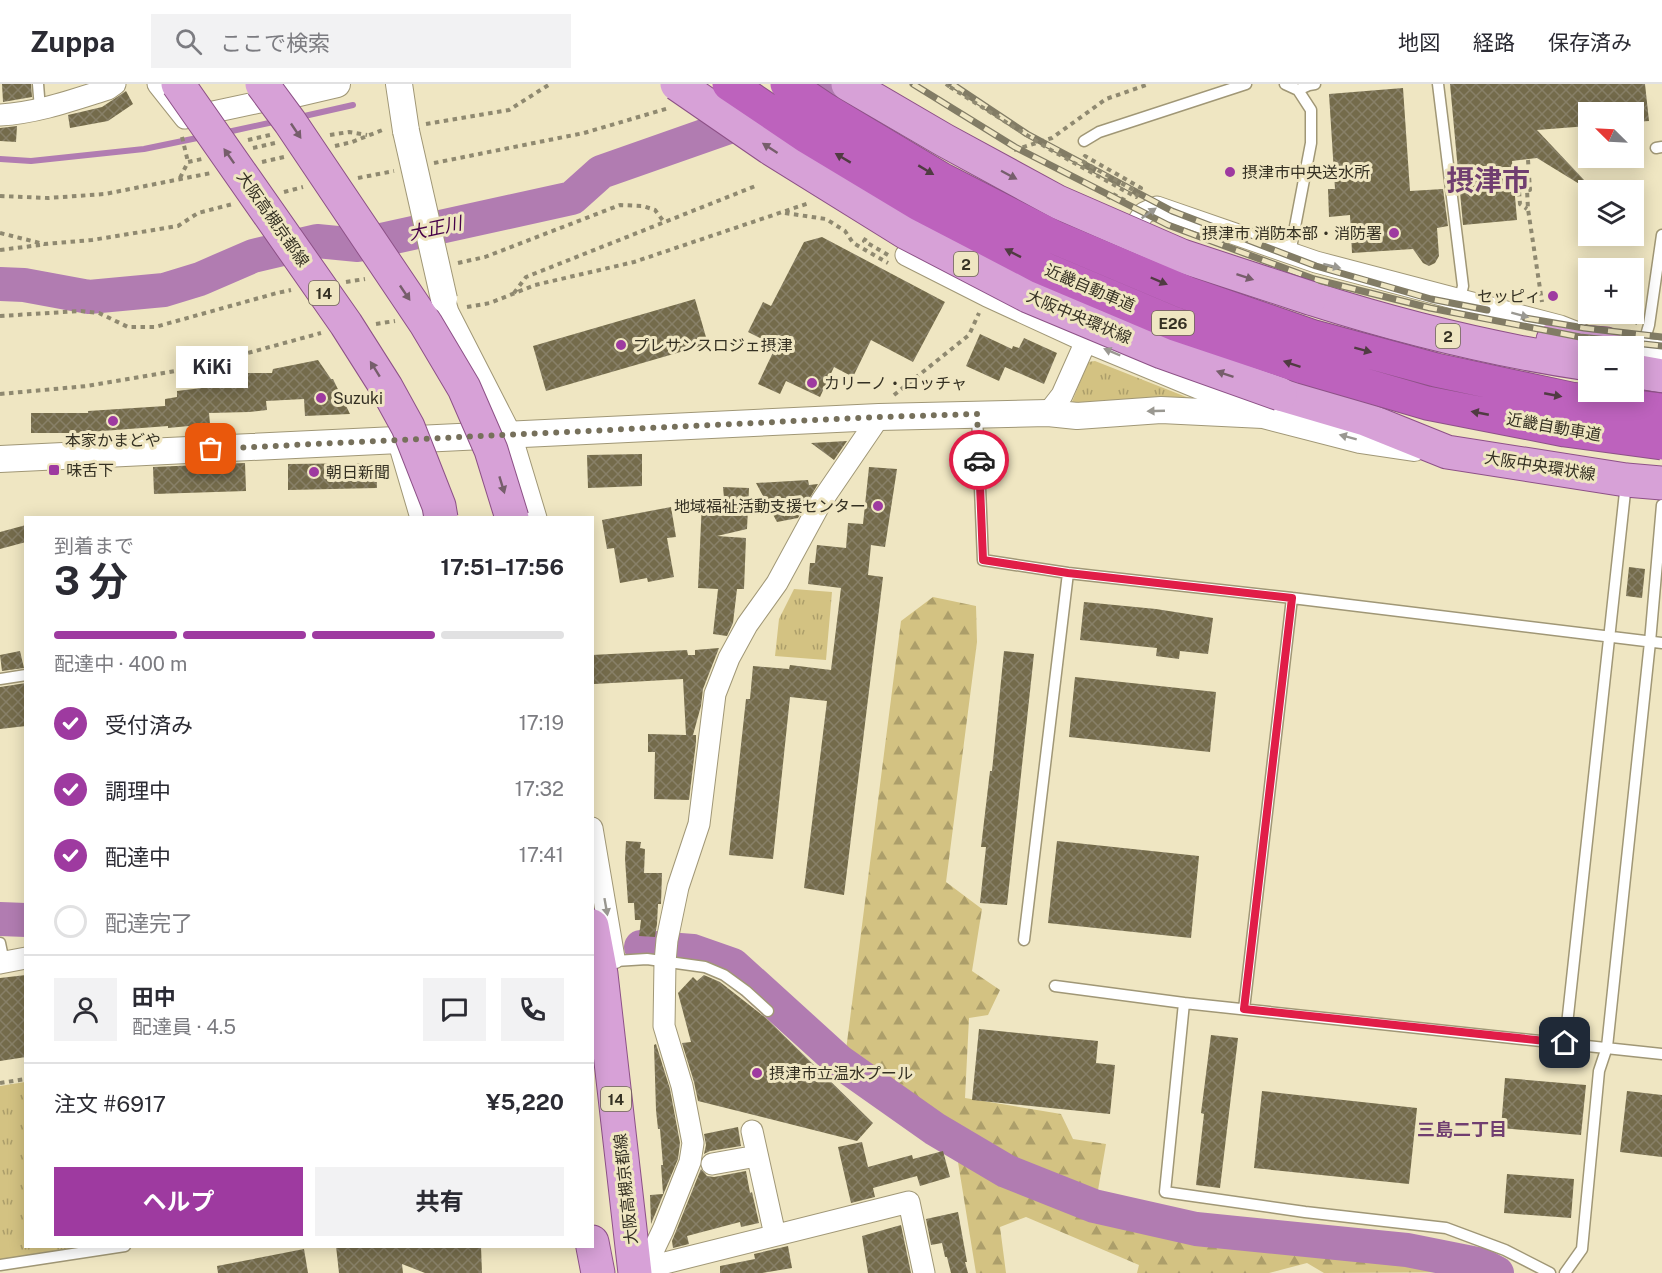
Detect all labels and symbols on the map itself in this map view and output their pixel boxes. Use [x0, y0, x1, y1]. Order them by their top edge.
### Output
north arrow [1578, 102, 1644, 168]
one-way arrow [291, 123, 302, 140]
one-way arrow [762, 143, 778, 154]
one-way arrow [223, 149, 235, 165]
one-way arrow [835, 152, 851, 163]
place label: 摂津市中央送水所 [1242, 163, 1370, 182]
district label: 摂津市 [1446, 163, 1530, 196]
one-way arrow [918, 165, 935, 175]
marker: 摂津市中央送水所 [1223, 165, 1237, 179]
street label: 大阪高槻京都線 [233, 168, 313, 270]
one-way arrow [1000, 170, 1017, 180]
one-way arrow [1140, 207, 1156, 219]
water label: 大正川 [406, 212, 466, 244]
place label: 摂津市 消防本部・消防署 [1202, 224, 1382, 243]
marker: 摂津市 消防本部・消防署 [1387, 226, 1401, 240]
one-way arrow [1005, 248, 1022, 258]
road number: 2 [954, 252, 978, 276]
street label: 近畿自動車道 [1042, 260, 1138, 316]
one-way arrow [1323, 262, 1341, 271]
one-way arrow [1236, 272, 1254, 282]
one-way arrow [1150, 277, 1168, 286]
road number: 14 [309, 281, 339, 305]
one-way arrow [399, 285, 411, 301]
street label: 大阪中央環状線 [1024, 286, 1134, 348]
place label: セッピィ [1477, 287, 1541, 306]
marker: セッピィ [1546, 289, 1560, 303]
road number: E26 [1152, 311, 1194, 335]
one-way arrow [1511, 311, 1529, 320]
road number: 2 [1436, 324, 1460, 348]
place label: プレサンスロジェ摂津 [633, 336, 793, 355]
marker: プレサンスロジェ摂津 [614, 338, 628, 352]
one-way arrow [1354, 346, 1372, 356]
callout: KiKi [175, 347, 247, 389]
one-way arrow [1102, 347, 1120, 357]
one-way arrow [1283, 358, 1301, 368]
one-way arrow [369, 361, 380, 377]
one-way arrow [1216, 369, 1234, 379]
place label: カリーノ・ロッチャ [824, 374, 967, 393]
marker: カリーノ・ロッチャ [805, 376, 819, 390]
place label: Suzuki [333, 389, 383, 408]
marker: Suzuki [314, 391, 328, 405]
one-way arrow [1544, 391, 1563, 400]
one-way arrow [1146, 406, 1165, 416]
one-way arrow [1470, 408, 1489, 417]
street label: 近畿自動車道 [1505, 409, 1603, 445]
marker: 本家かまどや [106, 414, 120, 428]
pin [185, 423, 236, 474]
courier [949, 430, 1009, 490]
place label: 本家かまどや [65, 431, 161, 450]
one-way arrow [1339, 432, 1357, 441]
street label: 大阪中央環状線 [1483, 448, 1597, 484]
place label: 味舌下 [66, 461, 114, 480]
marker: 味舌下 [47, 463, 61, 477]
place label: 朝日新聞 [326, 463, 390, 482]
marker: 朝日新聞 [307, 465, 321, 479]
one-way arrow [498, 476, 507, 494]
place label: 地域福祉活動支援センター [674, 497, 866, 516]
marker: 地域福祉活動支援センター [871, 499, 885, 513]
one-way arrow [601, 898, 610, 917]
pin [1539, 1017, 1590, 1068]
place label: 摂津市立温水プール [769, 1064, 913, 1083]
marker: 摂津市立温水プール [750, 1066, 764, 1080]
road number: 14 [601, 1087, 631, 1111]
district label: 三島二丁目 [1417, 1119, 1507, 1140]
street label: 大阪高槻京都線 [611, 1132, 641, 1246]

